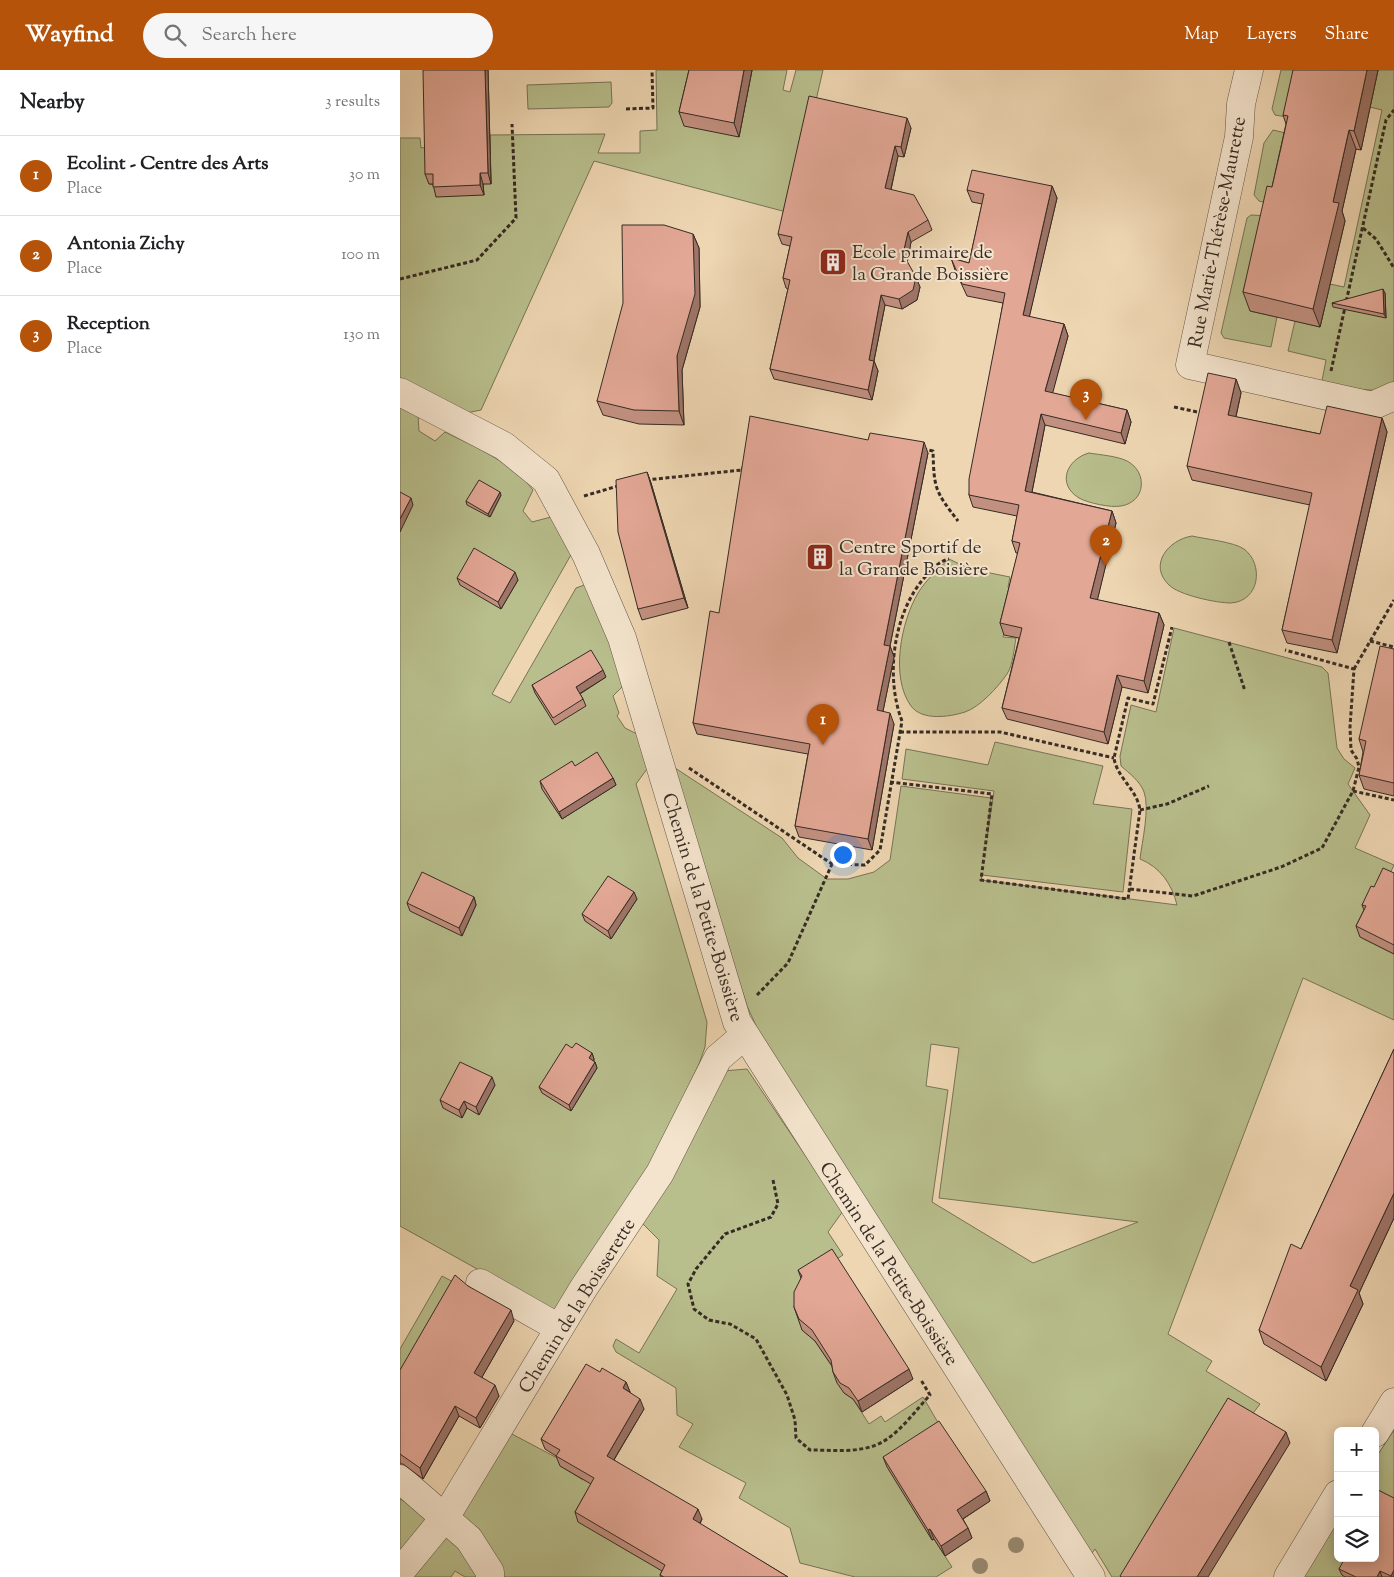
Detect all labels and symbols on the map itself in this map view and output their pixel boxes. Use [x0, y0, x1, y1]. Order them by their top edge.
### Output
street label: Rue Marie-Thérèse-Maurette [1183, 114, 1254, 351]
place label: Ecole primaire de la Grande Boissière [852, 240, 1009, 289]
building icon: Ecole primaire de la Grande Boissière [818, 247, 848, 277]
pin: 3 [1070, 379, 1102, 420]
pin: 2 [1090, 525, 1122, 566]
place label: Centre Sportif de la Grande Boisière [839, 535, 989, 584]
building icon: Centre Sportif de la Grande Boisière [805, 542, 835, 572]
pin: 1 [807, 704, 839, 745]
street label: Chemin de la Petite-Boissière [654, 790, 749, 1026]
your location [830, 842, 856, 868]
street label: Chemin de la Petite-Boissière [812, 1157, 964, 1372]
street label: Chemin de la Boisserette [513, 1213, 643, 1399]

